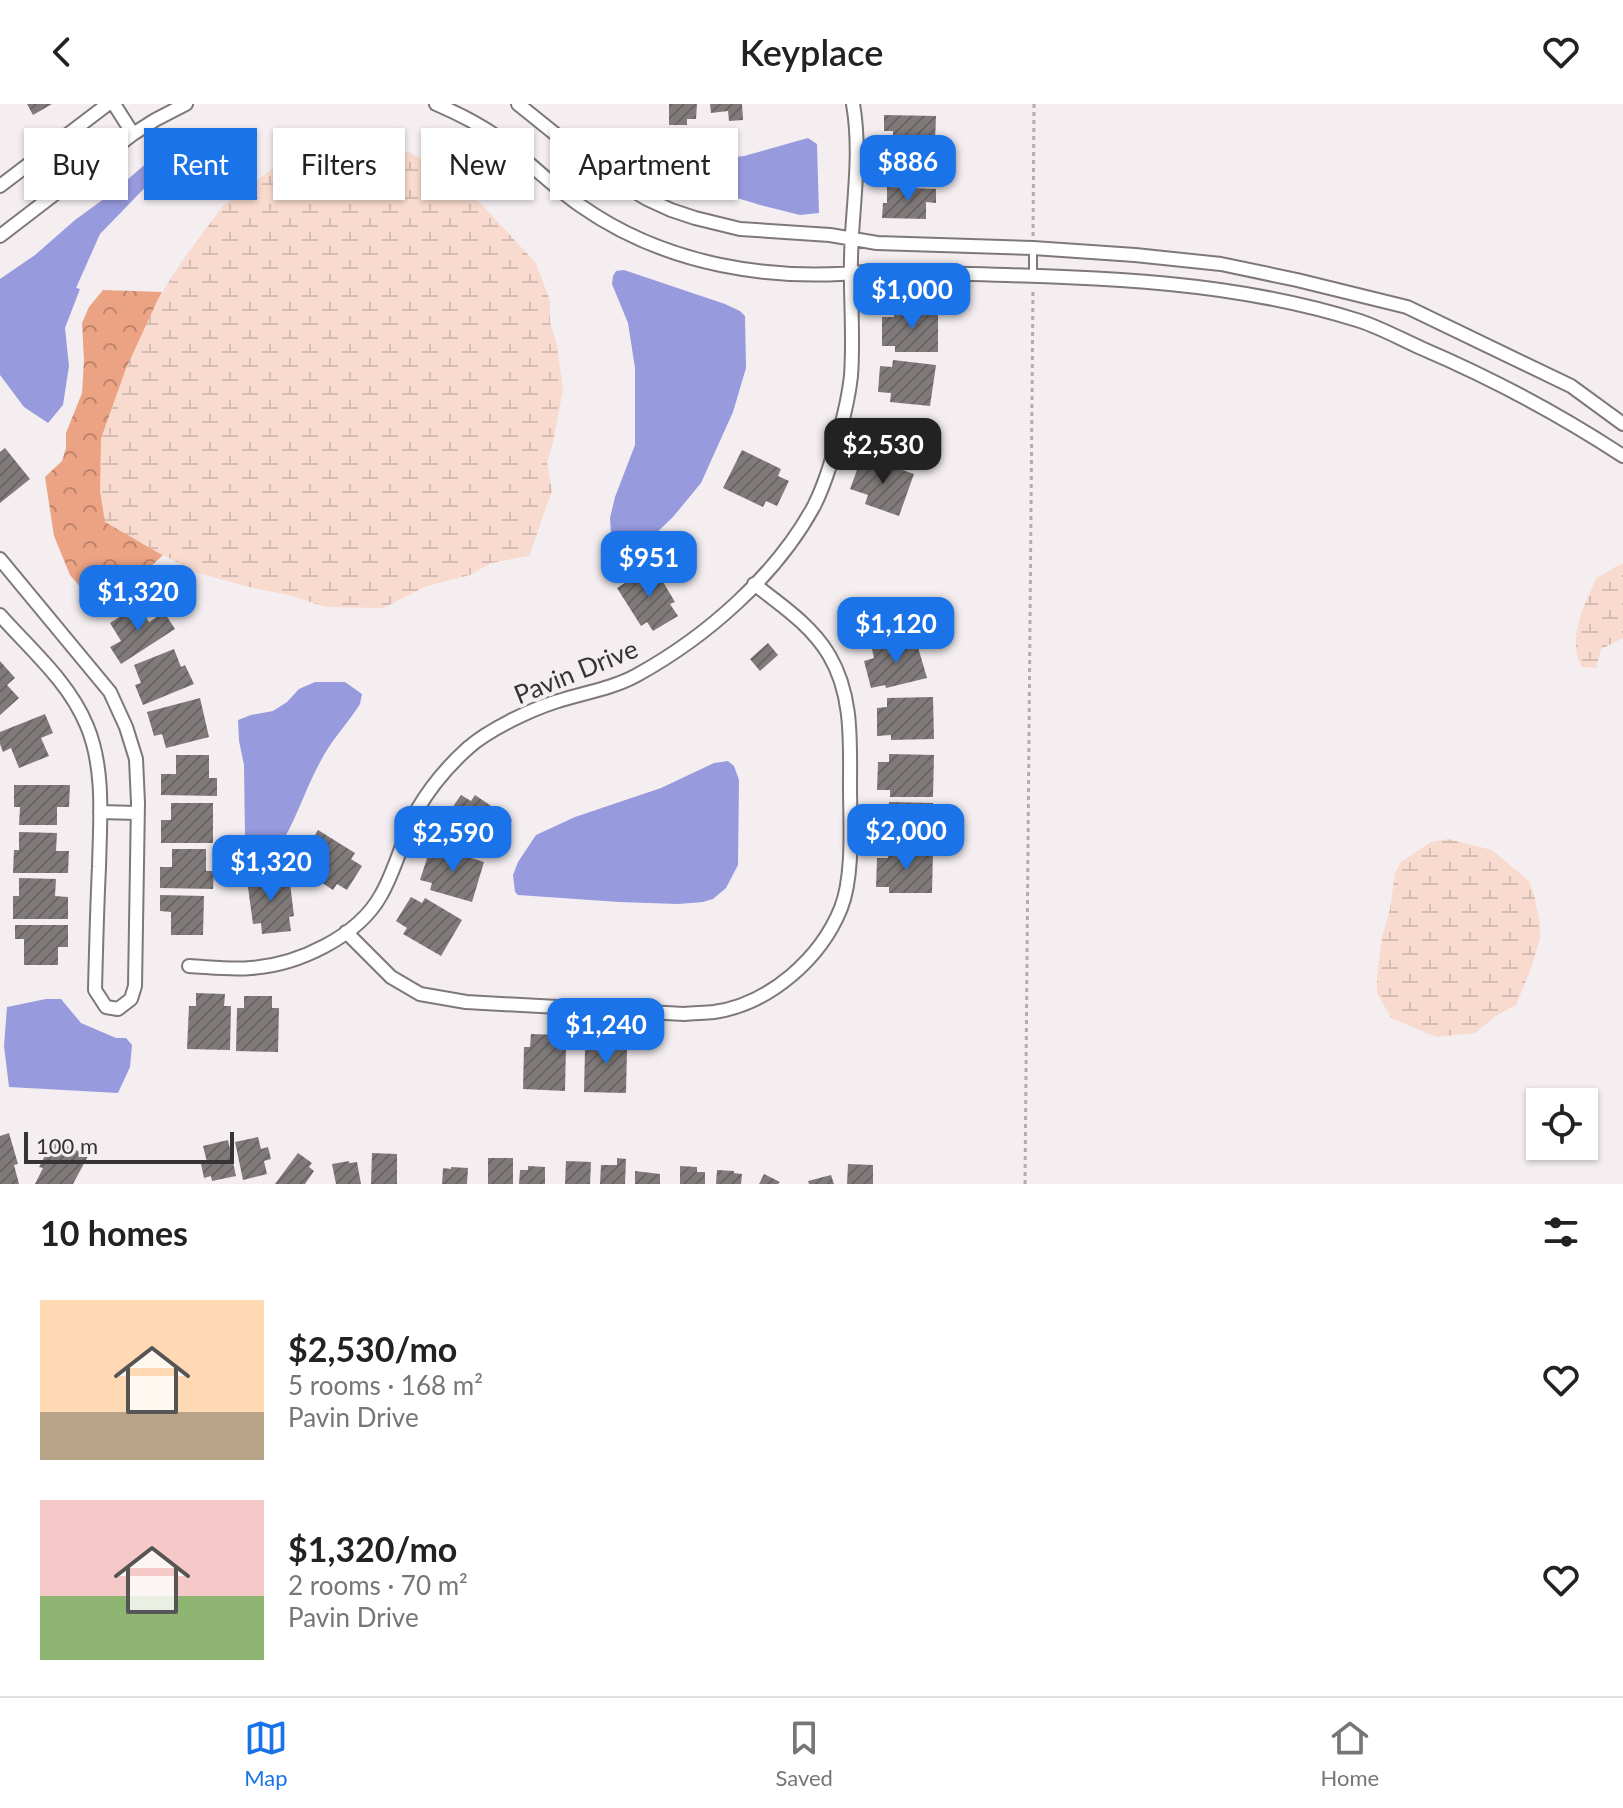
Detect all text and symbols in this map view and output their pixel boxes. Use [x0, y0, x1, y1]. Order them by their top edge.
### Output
icon: back [40, 30, 84, 74]
text: Keyplace [740, 30, 883, 74]
icon: heart [1539, 30, 1583, 74]
chip: Buy [24, 128, 128, 200]
chip: Rent [144, 128, 257, 200]
chip: Filters [273, 128, 405, 200]
chip: New [421, 128, 534, 200]
chip: Apartment [550, 128, 738, 200]
pin: $886 [861, 135, 955, 203]
text: $886 [878, 145, 938, 177]
pin: $1,000 [847, 263, 977, 331]
text: $1,000 [871, 273, 953, 305]
pin: $2,530 [818, 418, 948, 486]
text: $2,530 [842, 428, 924, 460]
pin: $951 [602, 531, 696, 599]
text: $951 [619, 541, 679, 573]
pin: $1,320 [73, 565, 203, 633]
text: $1,320 [97, 575, 179, 607]
pin: $1,120 [831, 597, 961, 665]
text: $1,120 [855, 607, 937, 639]
street label: Pavin Drive [509, 632, 642, 710]
pin: $2,000 [841, 804, 971, 872]
pin: $2,590 [388, 806, 518, 874]
text: $2,000 [865, 814, 947, 846]
text: $2,590 [412, 816, 494, 848]
pin: $1,320 [206, 835, 336, 903]
text: $1,320 [230, 845, 312, 877]
pin: $1,240 [541, 998, 671, 1066]
text: $1,240 [565, 1008, 647, 1040]
map controls [1526, 1088, 1598, 1160]
button: locate [1526, 1088, 1598, 1160]
scale bar [24, 1128, 234, 1164]
text: 100 m [36, 1132, 98, 1159]
icon: filters [1539, 1210, 1583, 1254]
text: 10 homes [40, 1212, 188, 1253]
text: $2,530/mo [288, 1328, 457, 1369]
icon: home [104, 1332, 200, 1428]
icon: heart [1539, 1358, 1583, 1402]
text: 5 rooms · 168 m² [288, 1369, 483, 1401]
text: Pavin Drive [288, 1401, 419, 1433]
text: $1,320/mo [288, 1528, 457, 1569]
icon: home [104, 1532, 200, 1628]
icon: heart [1539, 1558, 1583, 1602]
text: 2 rooms · 70 m² [288, 1569, 468, 1601]
text: Pavin Drive [288, 1601, 419, 1633]
tab: Map [244, 1716, 288, 1791]
tab: Saved [775, 1716, 833, 1791]
tab: Home [1321, 1716, 1379, 1791]

